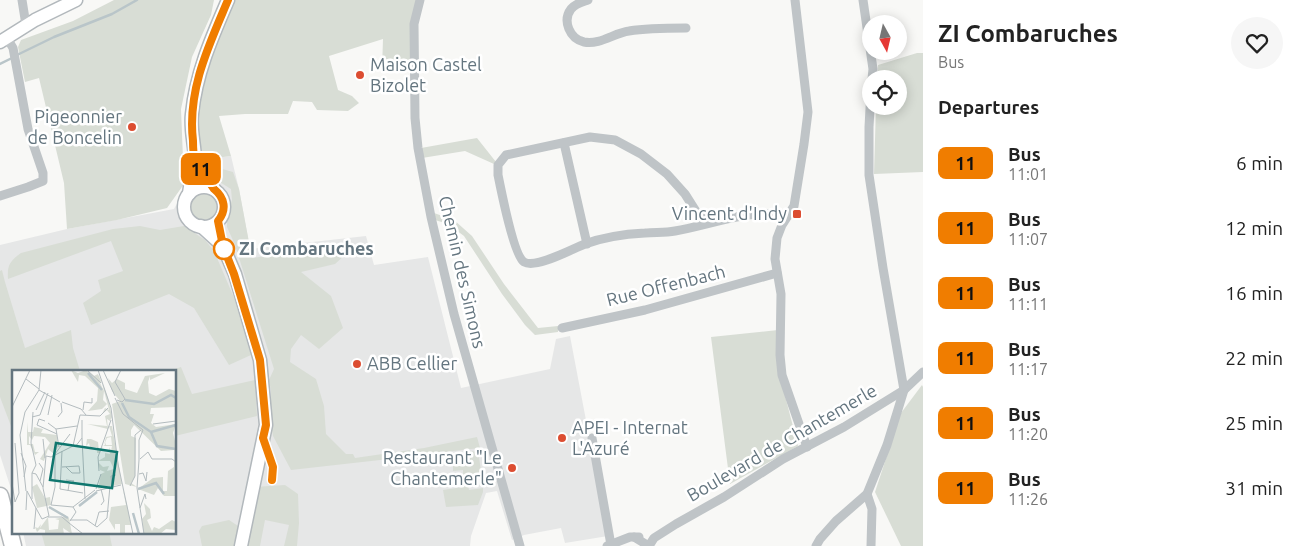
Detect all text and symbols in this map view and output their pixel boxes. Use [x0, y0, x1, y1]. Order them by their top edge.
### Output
north arrow [862, 15, 908, 60]
map controls [862, 15, 907, 115]
button: heart [1231, 17, 1283, 69]
text: ZI Combaruches [938, 20, 1118, 47]
text: Bus [938, 53, 964, 71]
place label: Maison Castel Bizolet [370, 54, 482, 95]
marker: Maison Castel Bizolet [354, 69, 366, 81]
button: locate [862, 70, 907, 115]
text: Departures [938, 96, 1039, 118]
place label: Pigeonnier de Boncelin [28, 106, 122, 147]
marker: Pigeonnier de Boncelin [126, 121, 138, 133]
text: Bus [1008, 143, 1041, 165]
text: 6 min [1236, 152, 1283, 174]
line badge: 11 [178, 153, 224, 185]
text: 11 [955, 153, 976, 173]
text: 11 [191, 159, 211, 179]
text: 11:01 [1008, 165, 1048, 183]
street label: Chemin des Simons [436, 194, 490, 350]
place label: Vincent d'Indy [672, 203, 787, 223]
marker: Vincent d'Indy [791, 208, 803, 220]
text: Bus [1008, 208, 1041, 230]
text: 12 min [1225, 217, 1283, 239]
text: 11 [955, 218, 976, 238]
text: 11:07 [1008, 230, 1048, 248]
marker: ZI Combaruches [213, 238, 235, 260]
place label: ZI Combaruches [239, 238, 374, 258]
street label: Rue Offenbach [604, 261, 727, 309]
text: Bus [1008, 273, 1041, 295]
text: 16 min [1225, 282, 1283, 304]
text: 11 [955, 283, 976, 303]
text: 11:11 [1008, 295, 1048, 313]
text: Bus [1008, 338, 1041, 360]
text: 22 min [1225, 347, 1283, 369]
text: 11 [955, 348, 976, 368]
place label: ABB Cellier [367, 353, 457, 373]
marker: ABB Cellier [351, 358, 363, 370]
text: 11:17 [1008, 360, 1048, 378]
inset map [12, 370, 176, 534]
street label: Boulevard de Chantemerle [683, 380, 880, 505]
text: Bus [1008, 403, 1041, 425]
text: 25 min [1225, 412, 1283, 434]
text: 11 [955, 413, 976, 433]
place label: APEI - Internat L'Azuré [572, 417, 688, 458]
text: 11:20 [1008, 425, 1048, 443]
marker: APEI - Internat L'Azuré [556, 432, 568, 444]
place label: Restaurant "Le Chantemerle" [383, 447, 502, 488]
marker: Restaurant "Le Chantemerle" [506, 462, 518, 474]
text: Bus [1008, 468, 1041, 490]
text: 31 min [1225, 477, 1283, 499]
text: 11 [955, 478, 976, 498]
text: 11:26 [1008, 490, 1048, 508]

